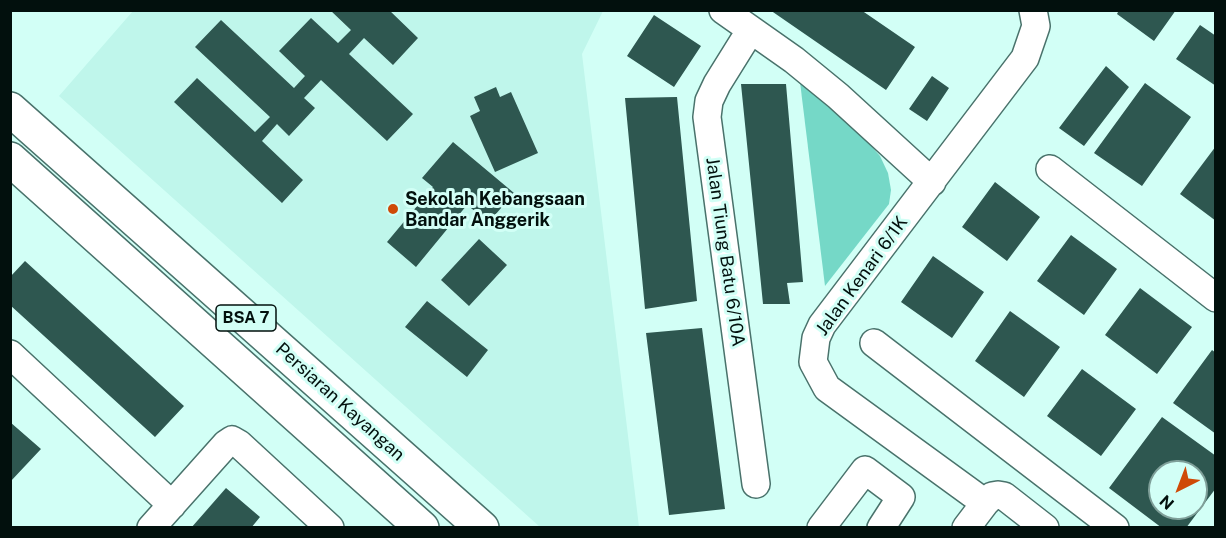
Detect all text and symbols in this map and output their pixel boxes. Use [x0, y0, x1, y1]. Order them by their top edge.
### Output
street label: Jalan Tiung Batu 6/10A [701, 156, 749, 348]
place label: Sekolah Kebangsaan Bandar Anggerik [405, 188, 585, 230]
marker: Sekolah Kebangsaan Bandar Anggerik [386, 202, 400, 216]
street label: Jalan Kenari 6/1K [811, 212, 913, 340]
road number: BSA 7 [216, 305, 276, 331]
street label: Persiaran Kayangan [271, 338, 409, 466]
north arrow [1148, 460, 1208, 520]
text: N [1156, 491, 1178, 514]

